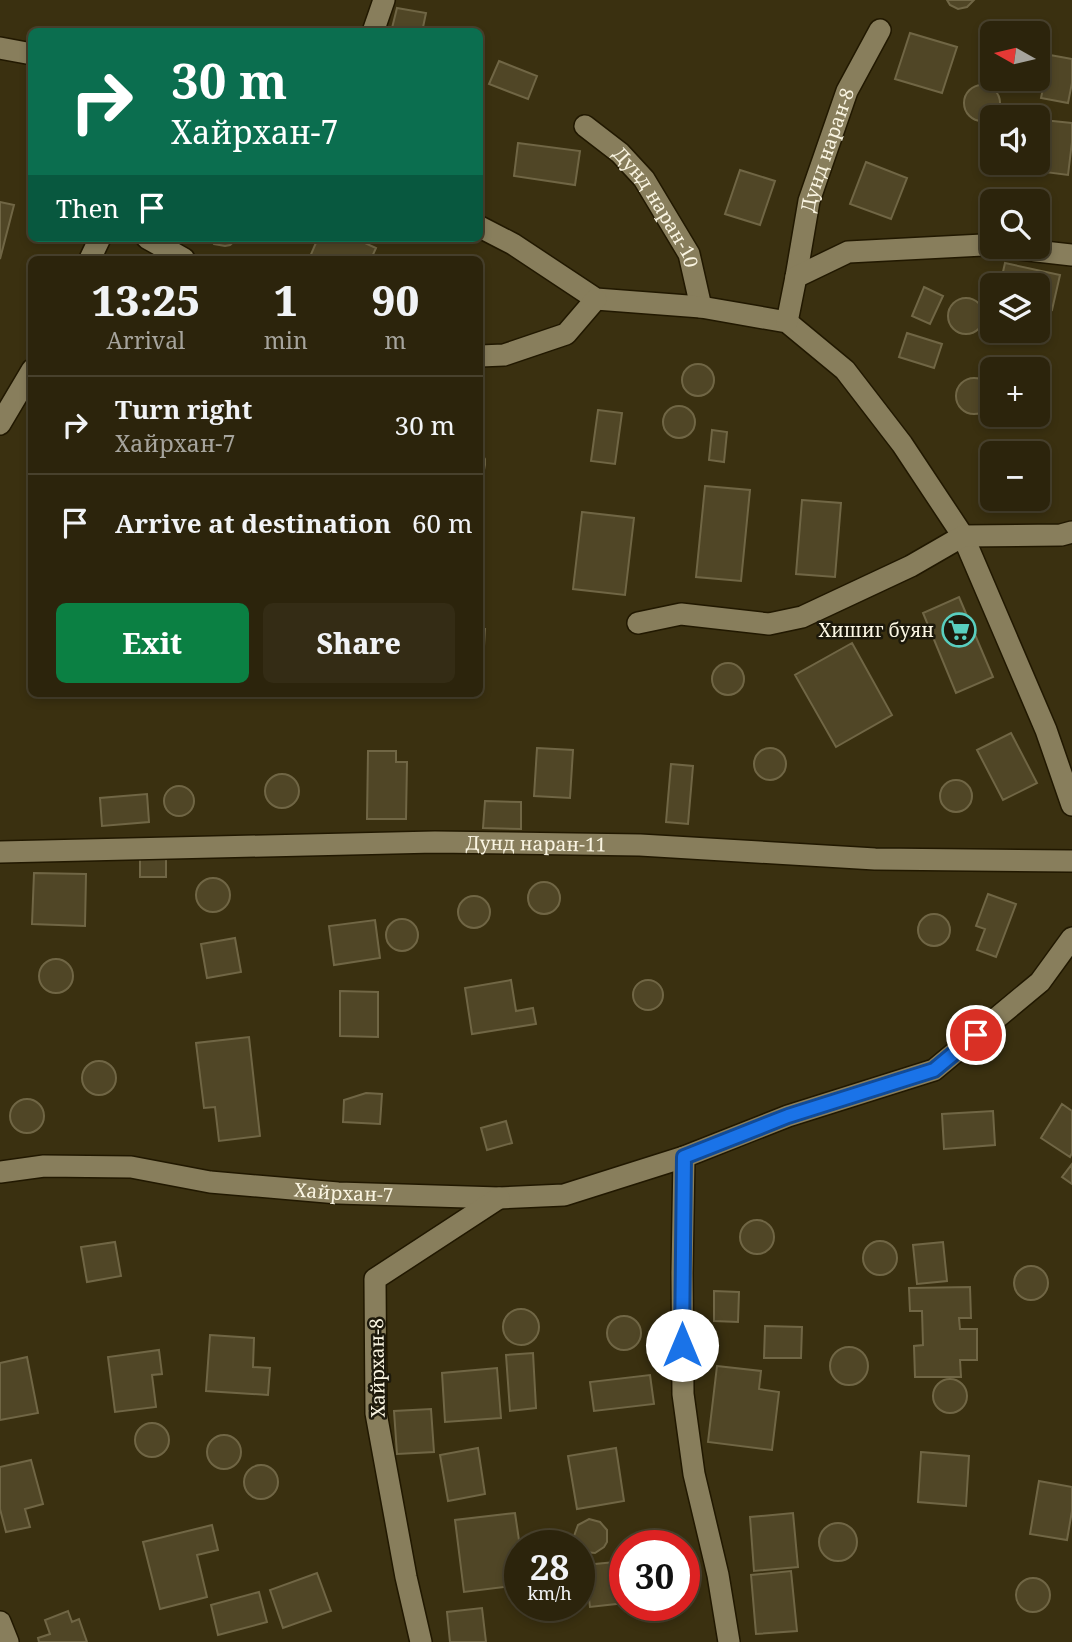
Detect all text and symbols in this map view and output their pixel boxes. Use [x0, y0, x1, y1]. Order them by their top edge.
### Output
north arrow [980, 21, 1050, 91]
map controls [980, 21, 1050, 511]
text: 30 m [171, 47, 287, 113]
icon: right [56, 56, 147, 147]
street label: Дунд наран-8 [794, 84, 860, 214]
button: sound [980, 105, 1050, 175]
text: Хайрхан-7 [171, 110, 338, 153]
street label: Дунд наран-10 [607, 141, 705, 270]
icon: arrive [133, 189, 171, 227]
button: search [980, 189, 1050, 259]
text: Then [56, 190, 119, 226]
text: 13:25 [92, 271, 200, 328]
text: 1 [274, 271, 298, 328]
text: 90 [372, 271, 419, 328]
button: layers [980, 273, 1050, 343]
text: Arrival [107, 324, 185, 356]
text: min [264, 324, 308, 356]
text: m [385, 324, 406, 356]
button: + [980, 357, 1050, 427]
text: Turn right [115, 391, 252, 427]
icon: right [56, 406, 94, 444]
text: 30 m [395, 407, 455, 443]
text: Хайрхан-7 [115, 427, 235, 459]
button: − [980, 441, 1050, 511]
icon: arrive [56, 504, 94, 542]
text: Arrive at destination [115, 505, 391, 541]
text: 60 m [412, 505, 472, 541]
button: Exit [56, 603, 249, 683]
button: Share [263, 603, 455, 683]
supermarket icon: Хишиг буян [940, 611, 978, 649]
place label: Хишиг буян [818, 617, 934, 643]
street label: Дунд наран-11 [465, 829, 606, 858]
pin [946, 1005, 1006, 1065]
icon: arrive [957, 1016, 995, 1054]
street label: Хайрхан-7 [293, 1176, 394, 1208]
position arrow [645, 1308, 719, 1382]
street label: Хайрхан-8 [363, 1318, 391, 1418]
speed limit sign: 30 [609, 1530, 700, 1621]
text: 28 [530, 1543, 569, 1590]
text: km/h [527, 1581, 572, 1605]

